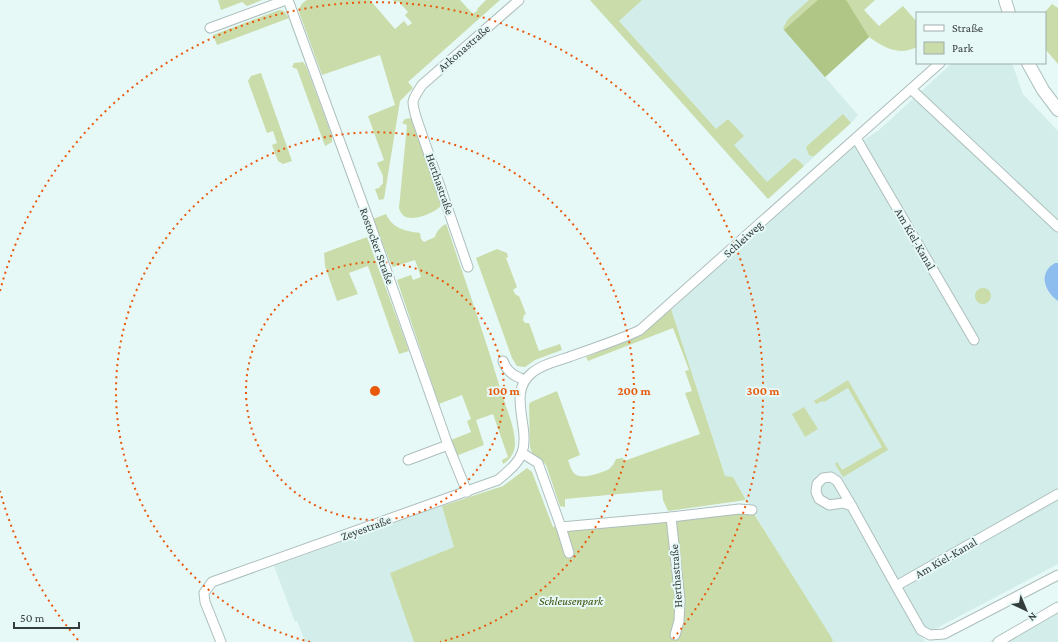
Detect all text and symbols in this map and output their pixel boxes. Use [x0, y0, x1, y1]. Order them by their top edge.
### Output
legend [916, 12, 1046, 64]
street label: Arkonastraße [435, 21, 493, 75]
text: Straße [952, 21, 983, 35]
text: Park [952, 41, 974, 55]
street label: Herthastraße [423, 152, 457, 216]
street label: Rostocker Straße [357, 206, 397, 286]
street label: Am Kiel-Kanal [892, 206, 938, 272]
street label: Schleiweg [720, 217, 766, 260]
centre of rings [368, 384, 382, 398]
text: 100 m [488, 384, 521, 398]
text: 200 m [617, 384, 651, 398]
text: 300 m [747, 384, 780, 398]
street label: Zeyestraße [339, 512, 393, 544]
street label: Am Kiel-Kanal [913, 535, 979, 581]
street label: Herthastraße [667, 544, 685, 608]
north arrow [1006, 590, 1046, 630]
park label: Schleusenpark [539, 594, 604, 608]
scale bar [14, 604, 79, 630]
text: N [1026, 610, 1040, 624]
text: 50 m [20, 611, 45, 625]

